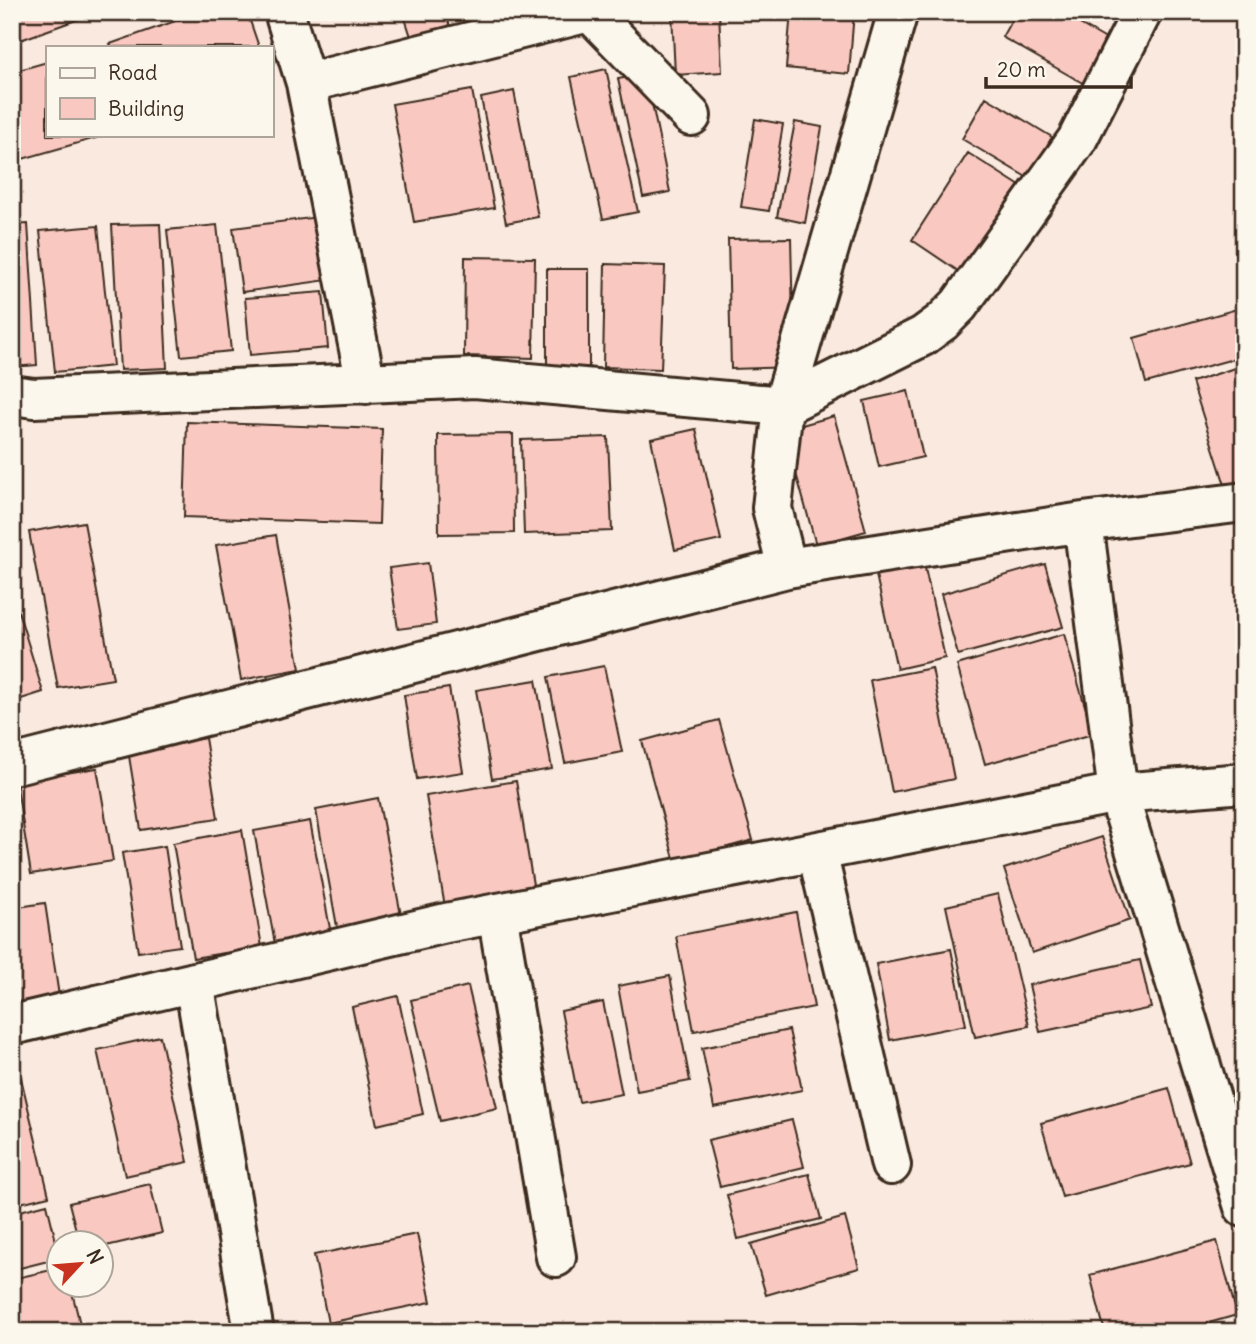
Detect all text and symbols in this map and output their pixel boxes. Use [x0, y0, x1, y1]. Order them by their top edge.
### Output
legend [46, 46, 273, 136]
scale bar [986, 46, 1132, 90]
text: 20 m [997, 56, 1046, 83]
text: Road [108, 59, 157, 86]
text: Building [108, 95, 184, 122]
north arrow [46, 1228, 116, 1298]
text: N [82, 1245, 109, 1268]

